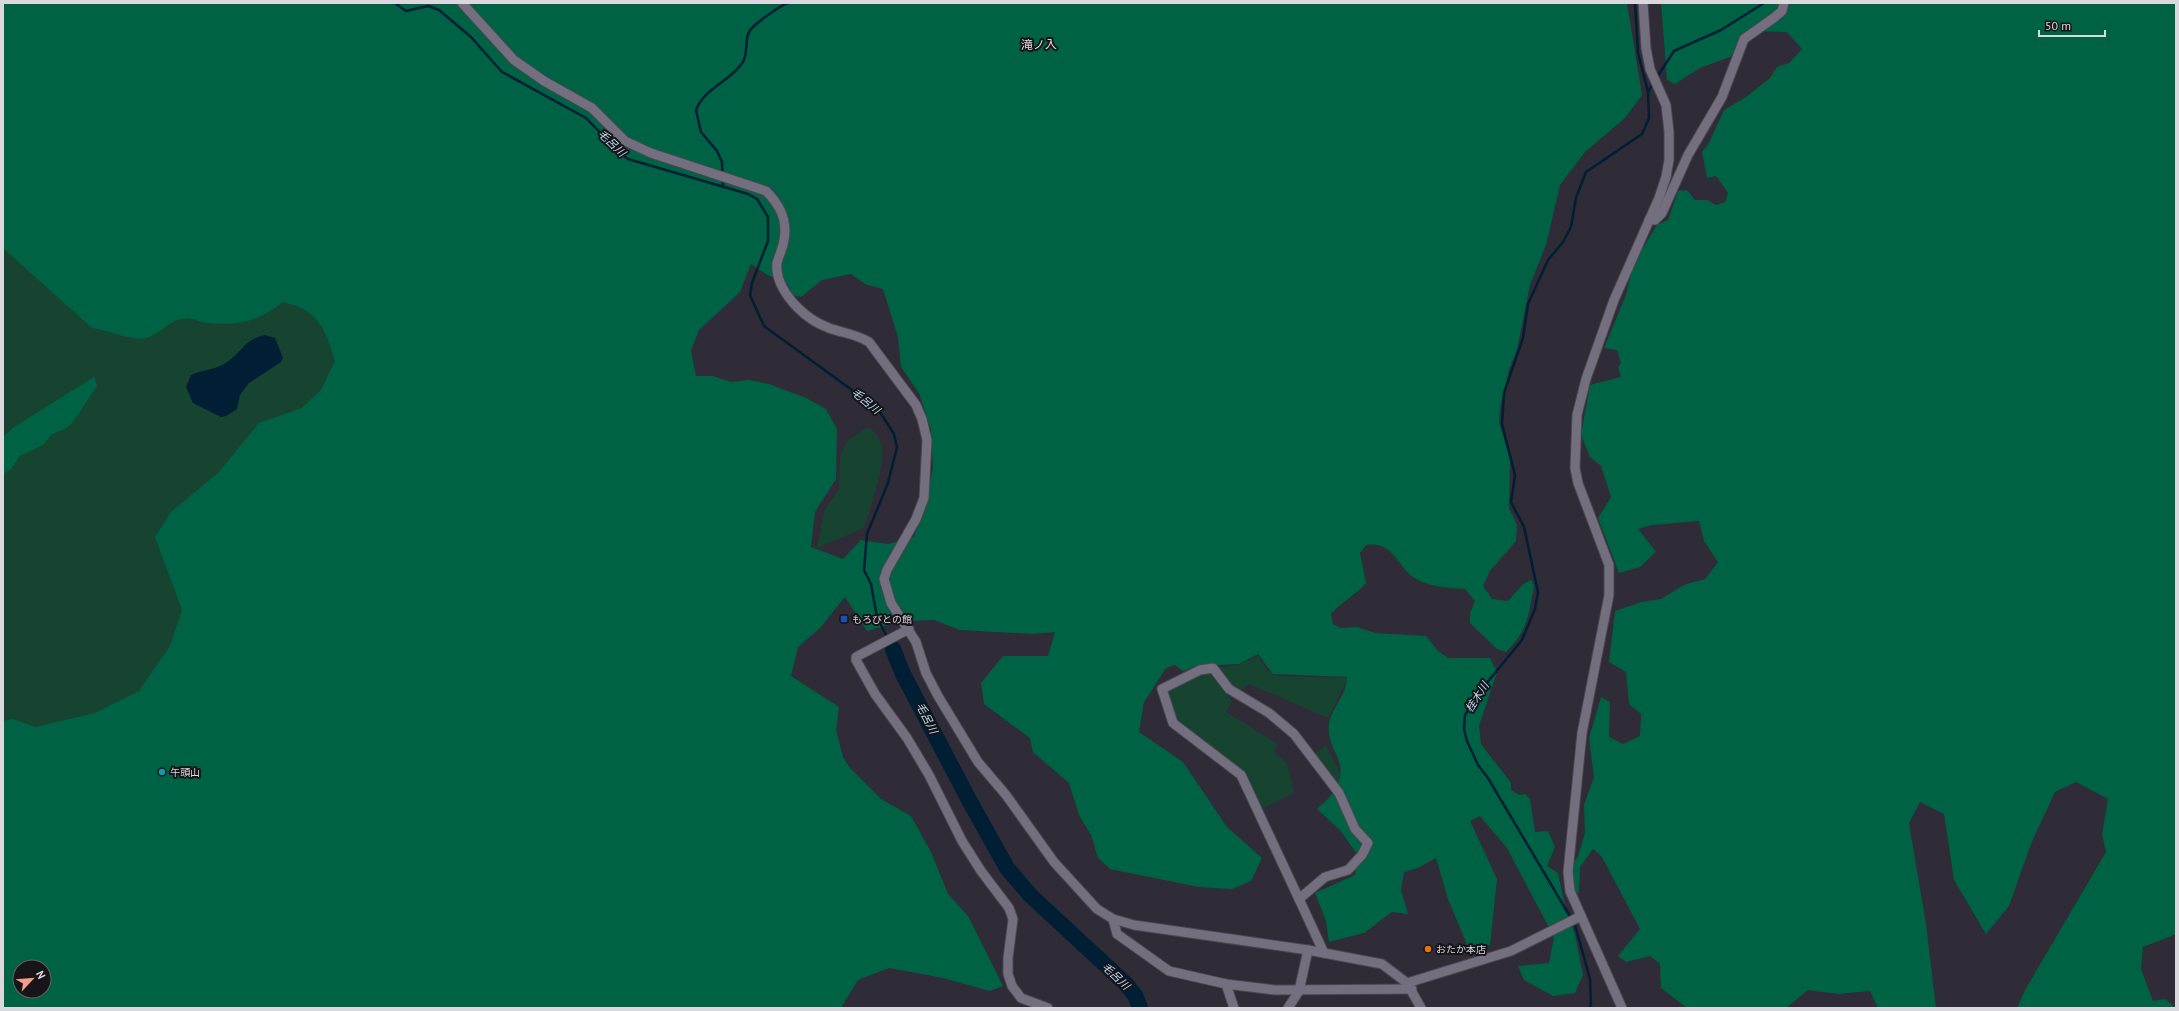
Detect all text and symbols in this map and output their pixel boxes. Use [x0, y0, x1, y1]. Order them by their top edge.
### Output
scale bar [2039, 12, 2105, 38]
text: 50 m [2045, 18, 2071, 33]
district label: 滝ノ入 [1021, 37, 1057, 52]
water label: 毛呂川 [595, 127, 629, 160]
water label: 毛呂川 [849, 385, 884, 418]
place label: もろびとの館 [852, 613, 912, 626]
marker: もろびとの館 [839, 614, 849, 624]
water label: 桂木川 [1462, 679, 1492, 715]
water label: 毛呂川 [913, 700, 941, 737]
place label: 午頭山 [170, 766, 200, 779]
marker: 午頭山 [157, 767, 167, 777]
place label: おたか本店 [1436, 943, 1486, 956]
marker: おたか本店 [1423, 944, 1433, 954]
north arrow [12, 959, 52, 999]
water label: 毛呂川 [1099, 960, 1133, 993]
text: N [33, 968, 49, 981]

